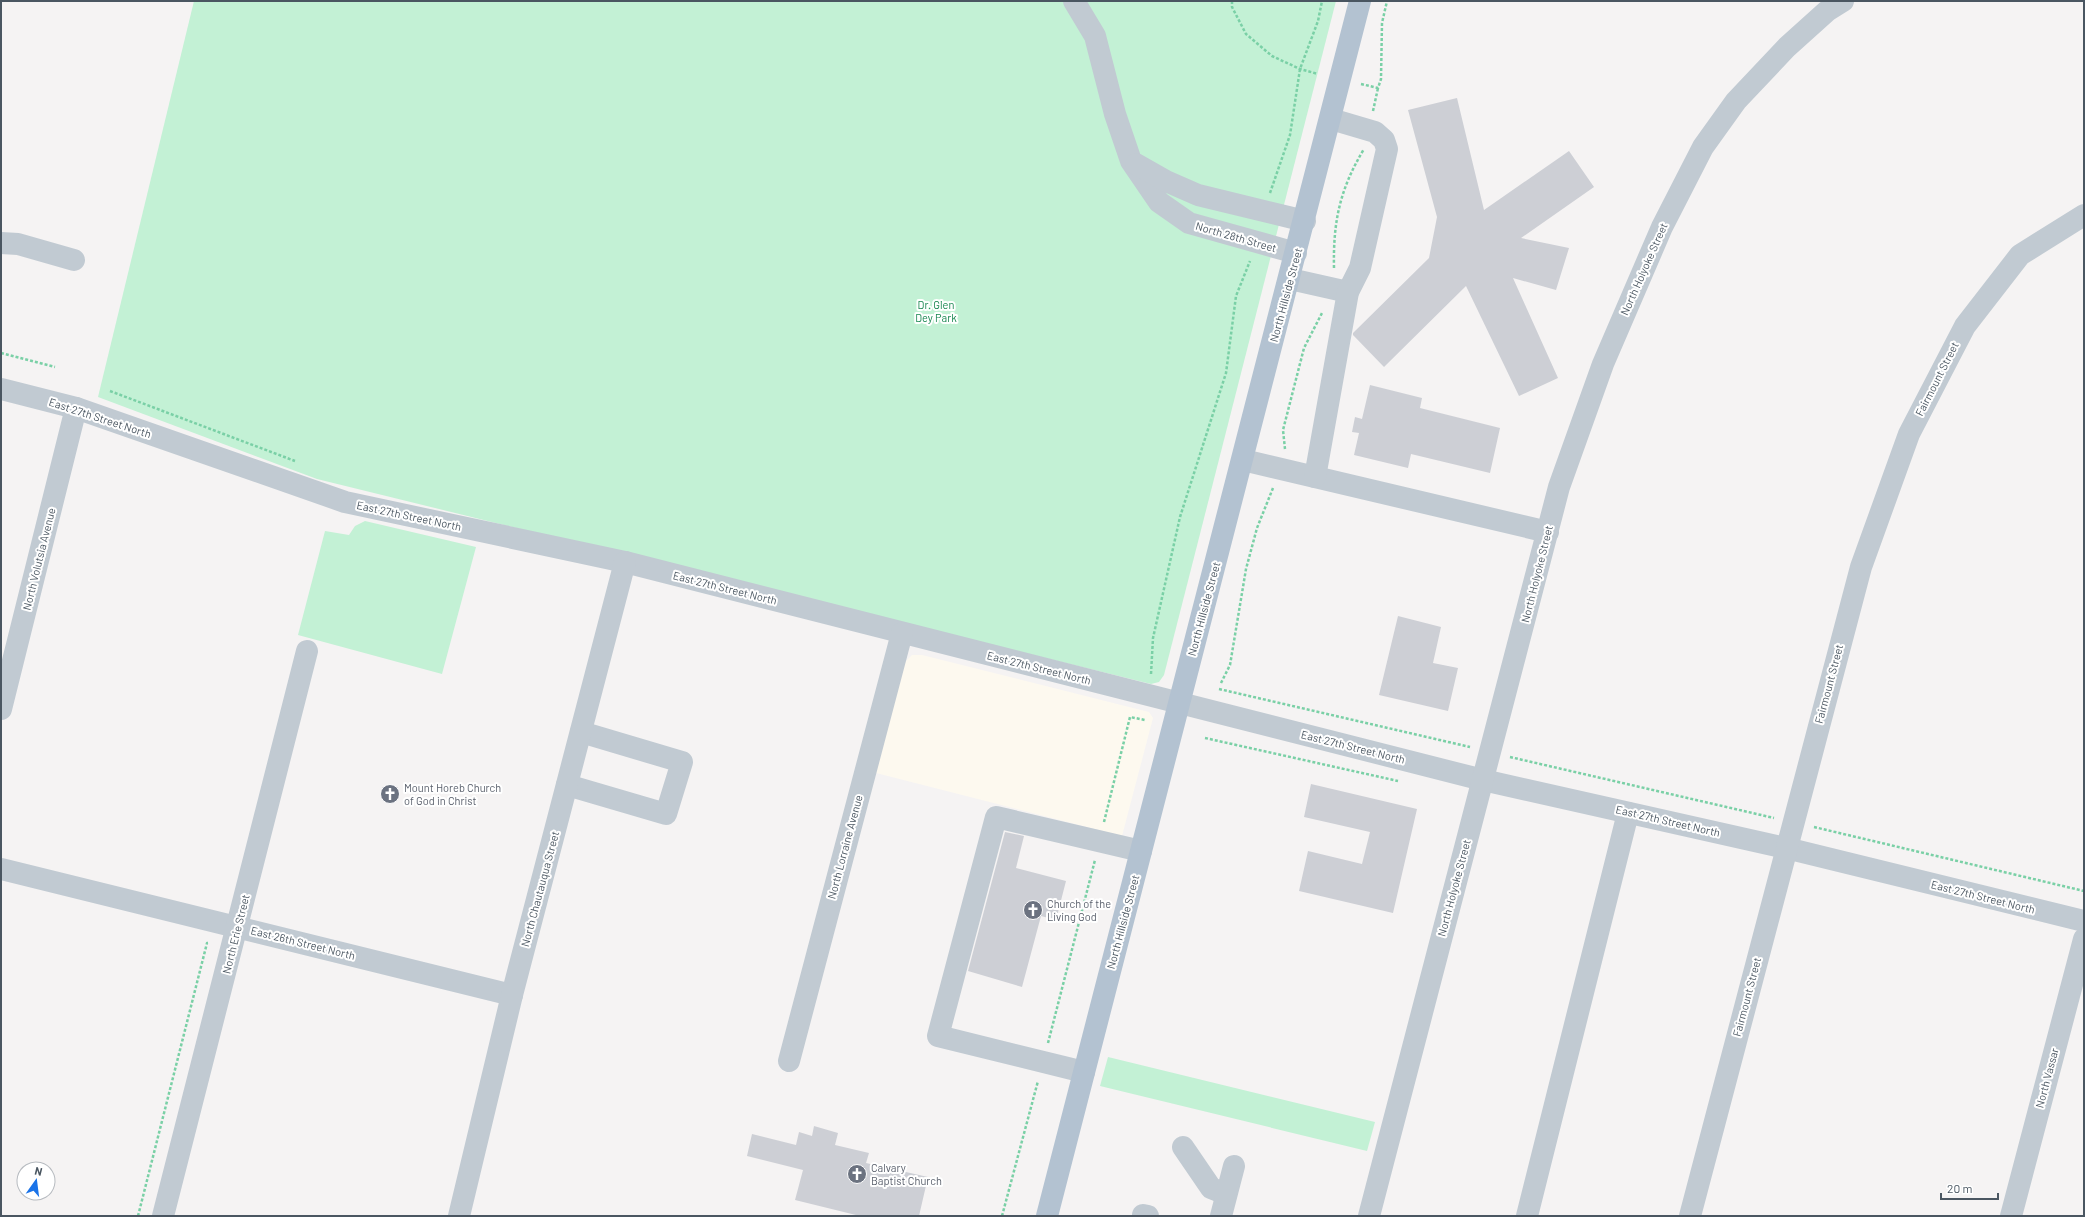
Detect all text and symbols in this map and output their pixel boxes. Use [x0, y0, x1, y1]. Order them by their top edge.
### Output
street label: North 28th Street [1194, 219, 1278, 254]
street label: North Holyoke Street [1617, 221, 1670, 317]
street label: North Hillside Street [1267, 246, 1304, 343]
park label: Dr. Glen Dey Park [915, 298, 957, 324]
street label: Fairmount Street [1912, 340, 1961, 418]
street label: East 27th Street North [47, 395, 153, 440]
street label: East 27th Street North [356, 498, 463, 533]
street label: North Volutsia Avenue [20, 506, 58, 611]
street label: North Holyoke Street [1518, 524, 1555, 624]
street label: North Hillside Street [1185, 560, 1222, 657]
street label: East 27th Street North [672, 568, 779, 607]
street label: Fairmount Street [1812, 643, 1845, 725]
street label: East 27th Street North [986, 648, 1093, 687]
street label: East 27th Street North [1300, 727, 1407, 766]
place label: Mount Horeb Church of God in Christ [404, 781, 501, 807]
church icon: Mount Horeb Church of God in Christ [379, 783, 401, 805]
street label: North Lorraine Avenue [824, 793, 865, 900]
street label: East 27th Street North [1615, 802, 1722, 839]
street label: North Chautauqua Street [518, 830, 561, 948]
street label: North Holyoke Street [1434, 838, 1473, 938]
street label: North Hillside Street [1104, 873, 1141, 970]
street label: East 27th Street North [1930, 877, 2037, 916]
street label: North Erie Street [219, 893, 252, 975]
place label: Church of the Living God [1047, 897, 1111, 923]
church icon: Church of the Living God [1022, 899, 1044, 921]
street label: East 26th Street North [250, 923, 357, 962]
street label: Fairmount Street [1730, 956, 1763, 1038]
street label: North Vassar [2032, 1047, 2061, 1109]
north arrow [16, 1161, 56, 1201]
place label: Calvary Baptist Church [871, 1161, 942, 1187]
church icon: Calvary Baptist Church [846, 1163, 868, 1185]
text: N [33, 1164, 44, 1178]
scale bar [1941, 1175, 1998, 1201]
text: 20 m [1947, 1181, 1973, 1195]

